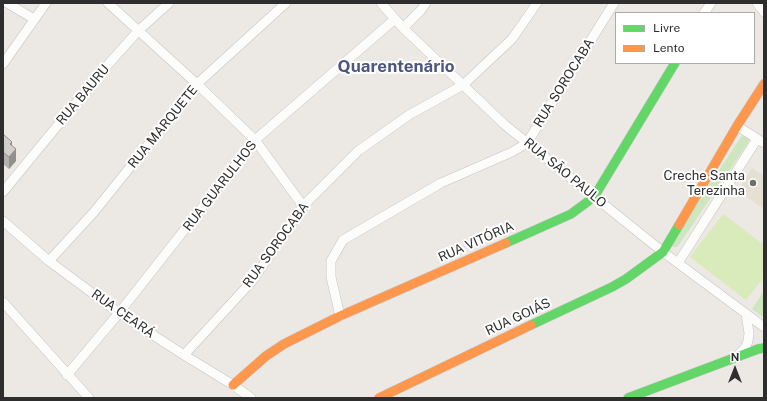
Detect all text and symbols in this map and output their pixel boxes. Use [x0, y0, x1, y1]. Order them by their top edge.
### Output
legend [615, 12, 755, 64]
text: Livre [653, 21, 680, 35]
street label: RUA SOROCABA [530, 36, 598, 130]
text: Lento [653, 41, 684, 55]
district label: Quarentenário [337, 57, 455, 77]
street label: RUA BAURU [53, 62, 113, 128]
street label: RUA MARQUETE [125, 83, 201, 171]
street label: RUA SÃO PAULO [521, 135, 609, 211]
street label: RUA GUARULHOS [180, 138, 260, 234]
place label: Creche Santa Terezinha [663, 168, 745, 199]
marker: Creche Santa Terezinha [748, 178, 758, 188]
street label: RUA SOROCABA [240, 199, 312, 291]
street label: RUA VITÓRIA [436, 218, 516, 266]
street label: RUA CEARÁ [88, 286, 158, 342]
street label: RUA GOIÁS [483, 295, 553, 339]
north arrow [715, 349, 755, 389]
text: N [731, 351, 739, 363]

